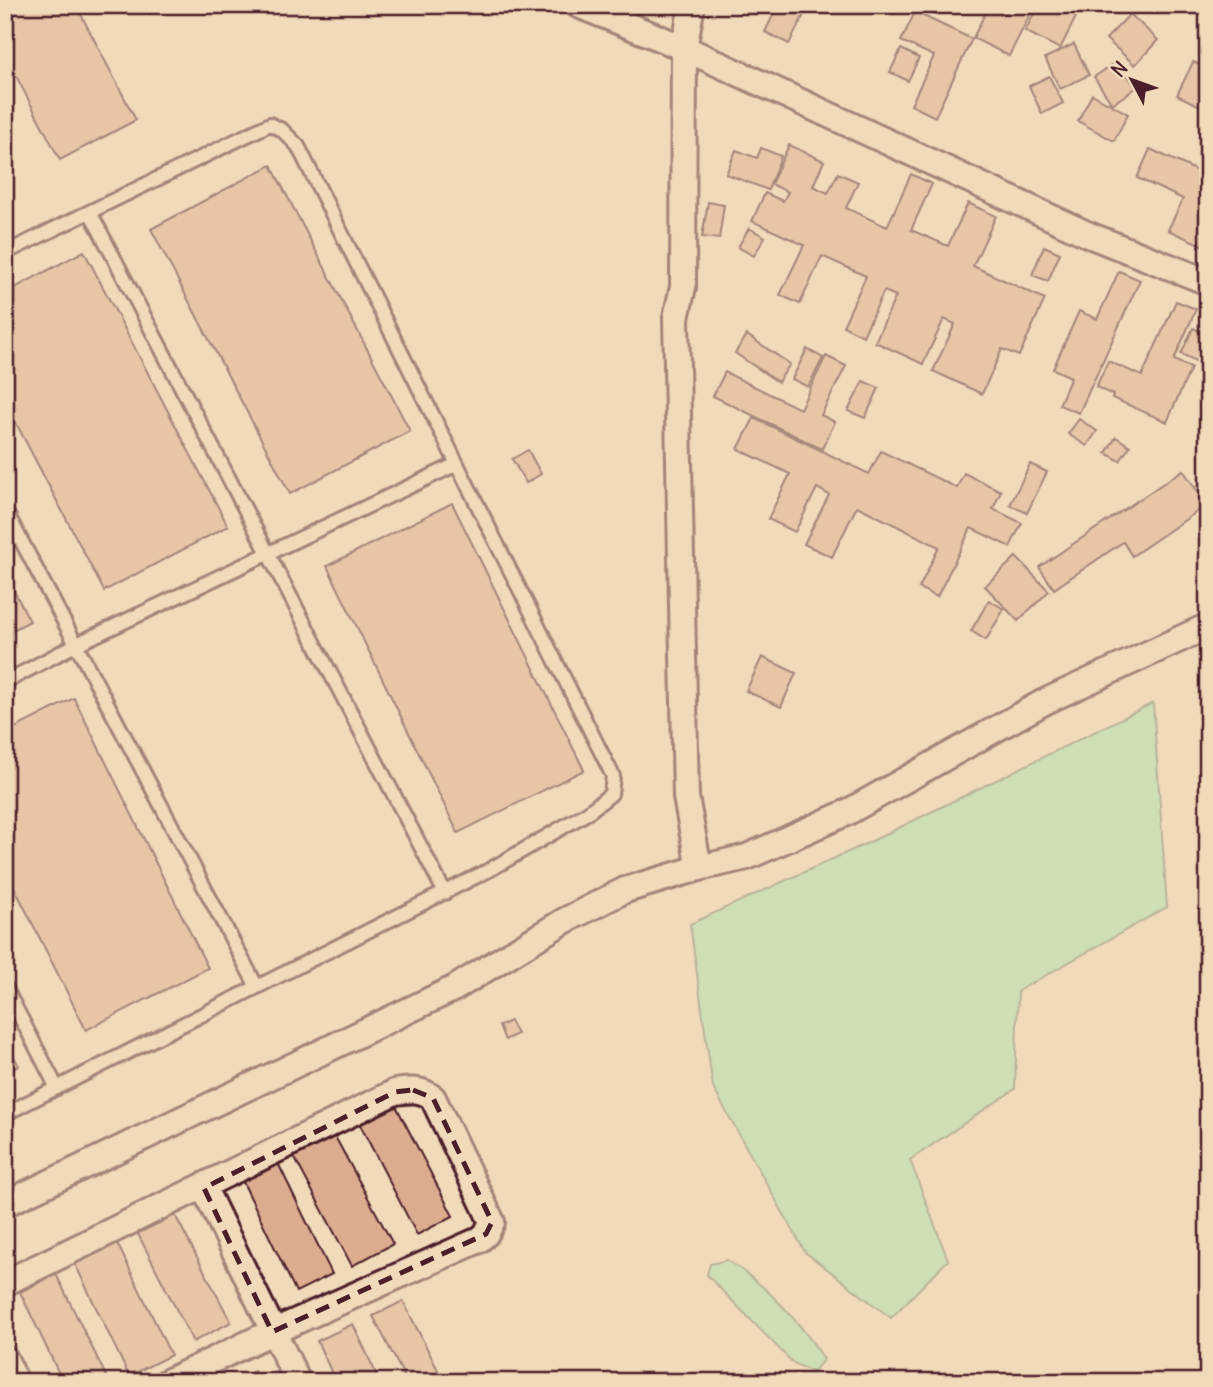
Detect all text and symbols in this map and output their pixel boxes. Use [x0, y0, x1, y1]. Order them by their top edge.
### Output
north arrow [1098, 46, 1168, 116]
text: N [1106, 56, 1133, 82]

